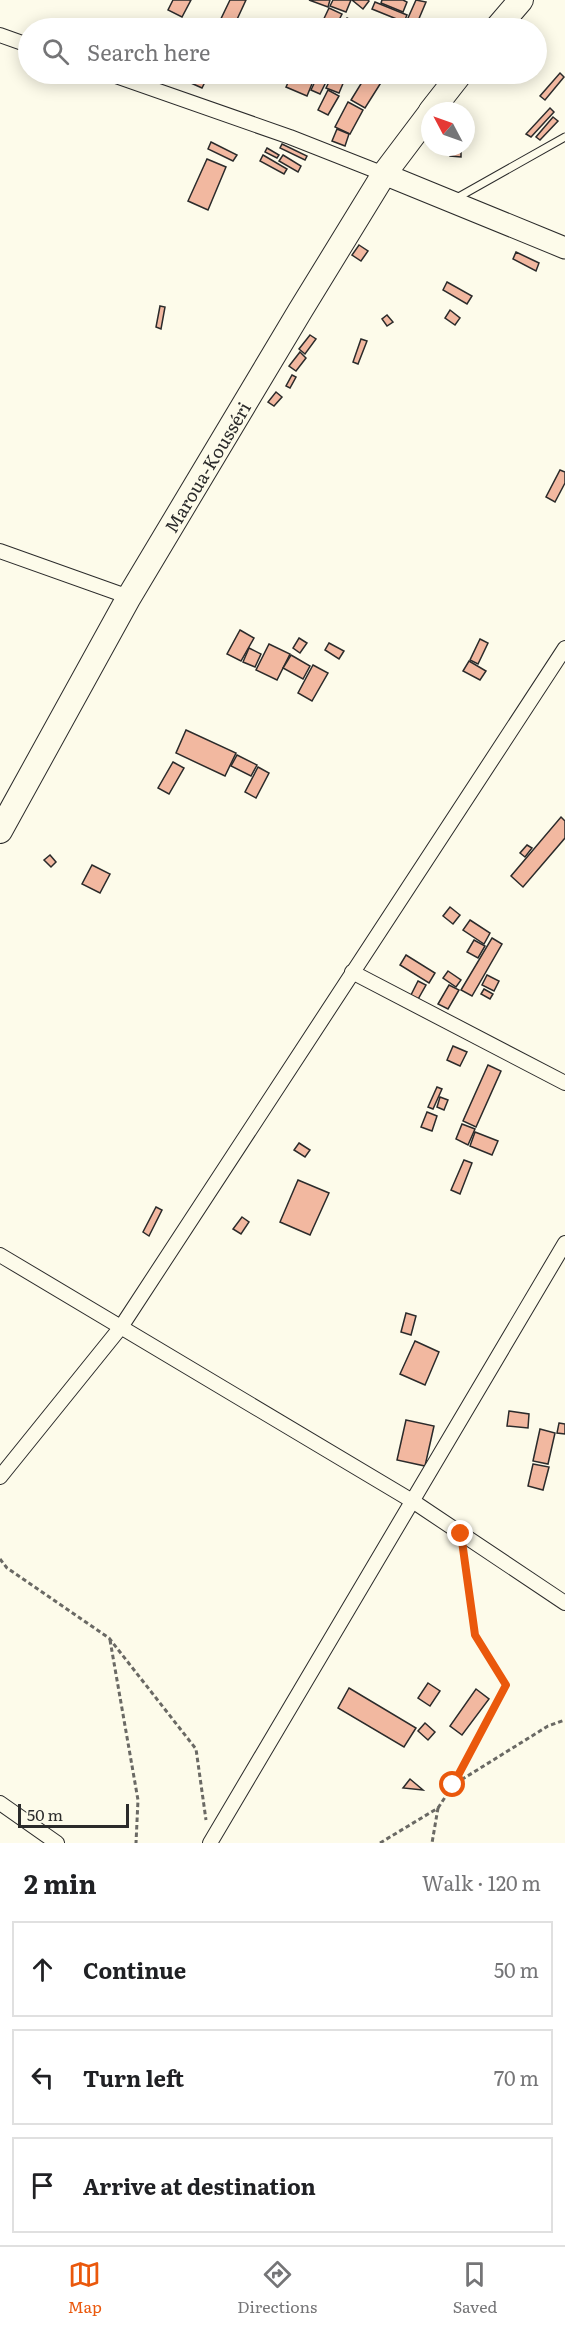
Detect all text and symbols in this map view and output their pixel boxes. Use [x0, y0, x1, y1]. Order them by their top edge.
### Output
search box [18, 18, 547, 84]
icon: search [39, 35, 72, 68]
text: Search here [87, 35, 210, 68]
north arrow [421, 102, 475, 156]
street label: Maroua-Kousséri [157, 396, 257, 538]
route end [447, 1520, 473, 1546]
route start [439, 1771, 465, 1797]
scale bar [18, 1801, 129, 1828]
text: 50 m [27, 1802, 63, 1826]
text: 2 min [24, 1863, 97, 1902]
text: Walk · 120 m [422, 1867, 541, 1897]
icon: ahead [26, 1953, 59, 1986]
text: Continue [83, 1953, 186, 1986]
text: 50 m [494, 1954, 539, 1984]
icon: left [26, 2061, 59, 2094]
text: Turn left [83, 2061, 184, 2094]
text: 70 m [494, 2062, 539, 2092]
icon: arrive [26, 2169, 59, 2202]
text: Arrive at destination [83, 2169, 316, 2202]
tab: Map [68, 2258, 102, 2318]
tab: Directions [237, 2258, 317, 2318]
tab: Saved [453, 2258, 497, 2318]

